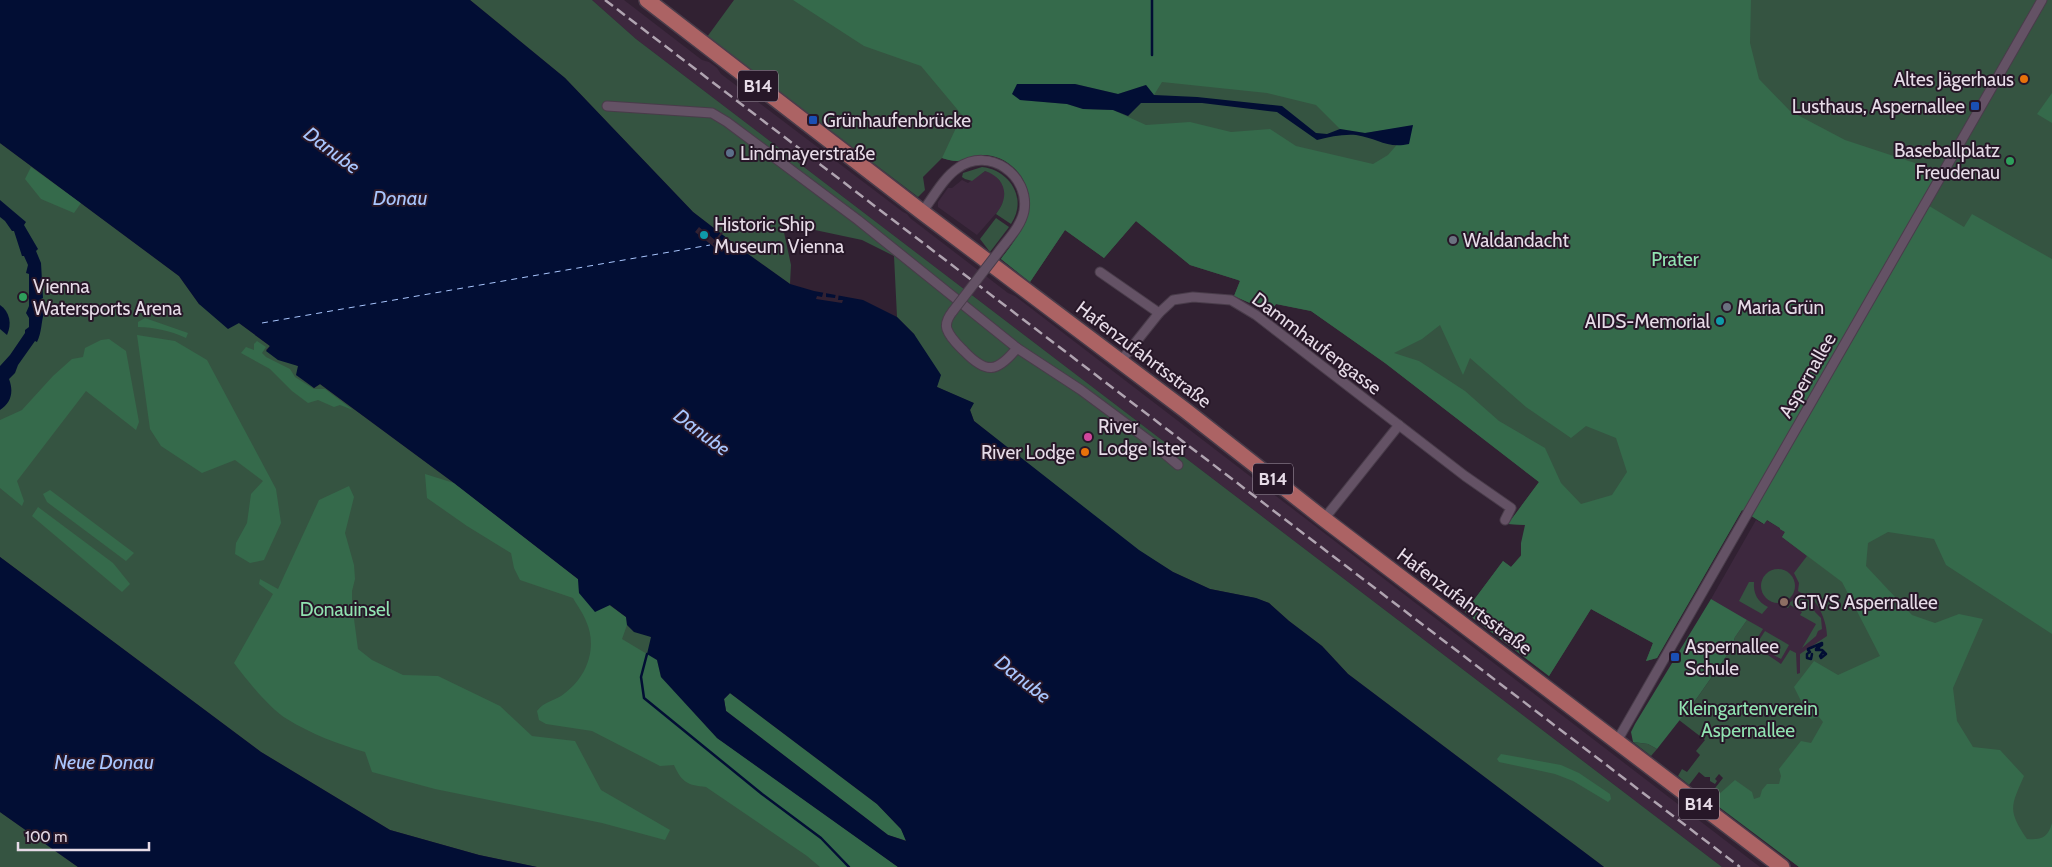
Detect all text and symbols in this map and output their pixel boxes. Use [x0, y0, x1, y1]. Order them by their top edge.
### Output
place label: Altes Jägerhaus [1894, 68, 2014, 91]
road number: B14 [738, 70, 778, 102]
marker: Altes Jägerhaus [2018, 73, 2030, 85]
place label: Lusthaus, Aspernallee [1792, 95, 1965, 118]
marker: Lusthaus, Aspernallee [1969, 100, 1981, 112]
place label: Grünhaufenbrücke [823, 109, 971, 132]
marker: Grünhaufenbrücke [807, 114, 819, 126]
water label: Danube [299, 121, 365, 179]
place label: Baseballplatz Freudenau [1894, 139, 2000, 184]
place label: Lindmayerstraße [740, 142, 875, 165]
marker: Lindmayerstraße [724, 147, 736, 159]
marker: Baseballplatz Freudenau [2004, 155, 2016, 167]
water label: Donau [373, 186, 427, 210]
place label: Historic Ship Museum Vienna [714, 213, 844, 258]
marker: Historic Ship Museum Vienna [698, 229, 710, 241]
place label: Waldandacht [1463, 229, 1569, 252]
marker: Waldandacht [1447, 234, 1459, 246]
park label: Prater [1651, 248, 1699, 271]
place label: Vienna Watersports Arena [33, 275, 182, 320]
street label: Dammhaufengasse [1247, 287, 1386, 400]
marker: Vienna Watersports Arena [17, 291, 29, 303]
street label: Hafenzufahrtsstraße [1072, 296, 1216, 413]
place label: Maria Grün [1737, 296, 1824, 319]
marker: Maria Grün [1721, 301, 1733, 313]
place label: AIDS-Memorial [1585, 310, 1711, 333]
marker: AIDS-Memorial [1714, 315, 1726, 327]
street label: Aspernallee [1774, 329, 1841, 422]
water label: Danube [669, 403, 735, 461]
place label: River Lodge Ister [1098, 415, 1186, 460]
marker: River Lodge Ister [1082, 431, 1094, 443]
place label: River Lodge [981, 441, 1075, 464]
marker: River Lodge [1079, 446, 1091, 458]
road number: B14 [1253, 464, 1293, 494]
street label: Hafenzufahrtsstraße [1393, 543, 1537, 660]
place label: GTVS Aspernallee [1794, 591, 1938, 614]
marker: GTVS Aspernallee [1778, 596, 1790, 608]
park label: Donauinsel [300, 598, 391, 621]
place label: Aspernallee Schule [1685, 635, 1779, 680]
water label: Danube [990, 650, 1056, 708]
marker: Aspernallee Schule [1669, 651, 1681, 663]
park label: Kleingartenverein Aspernallee [1678, 697, 1818, 742]
water label: Neue Donau [54, 750, 154, 774]
road number: B14 [1679, 789, 1719, 820]
scale bar [18, 820, 149, 852]
text: 100 m [25, 828, 67, 846]

